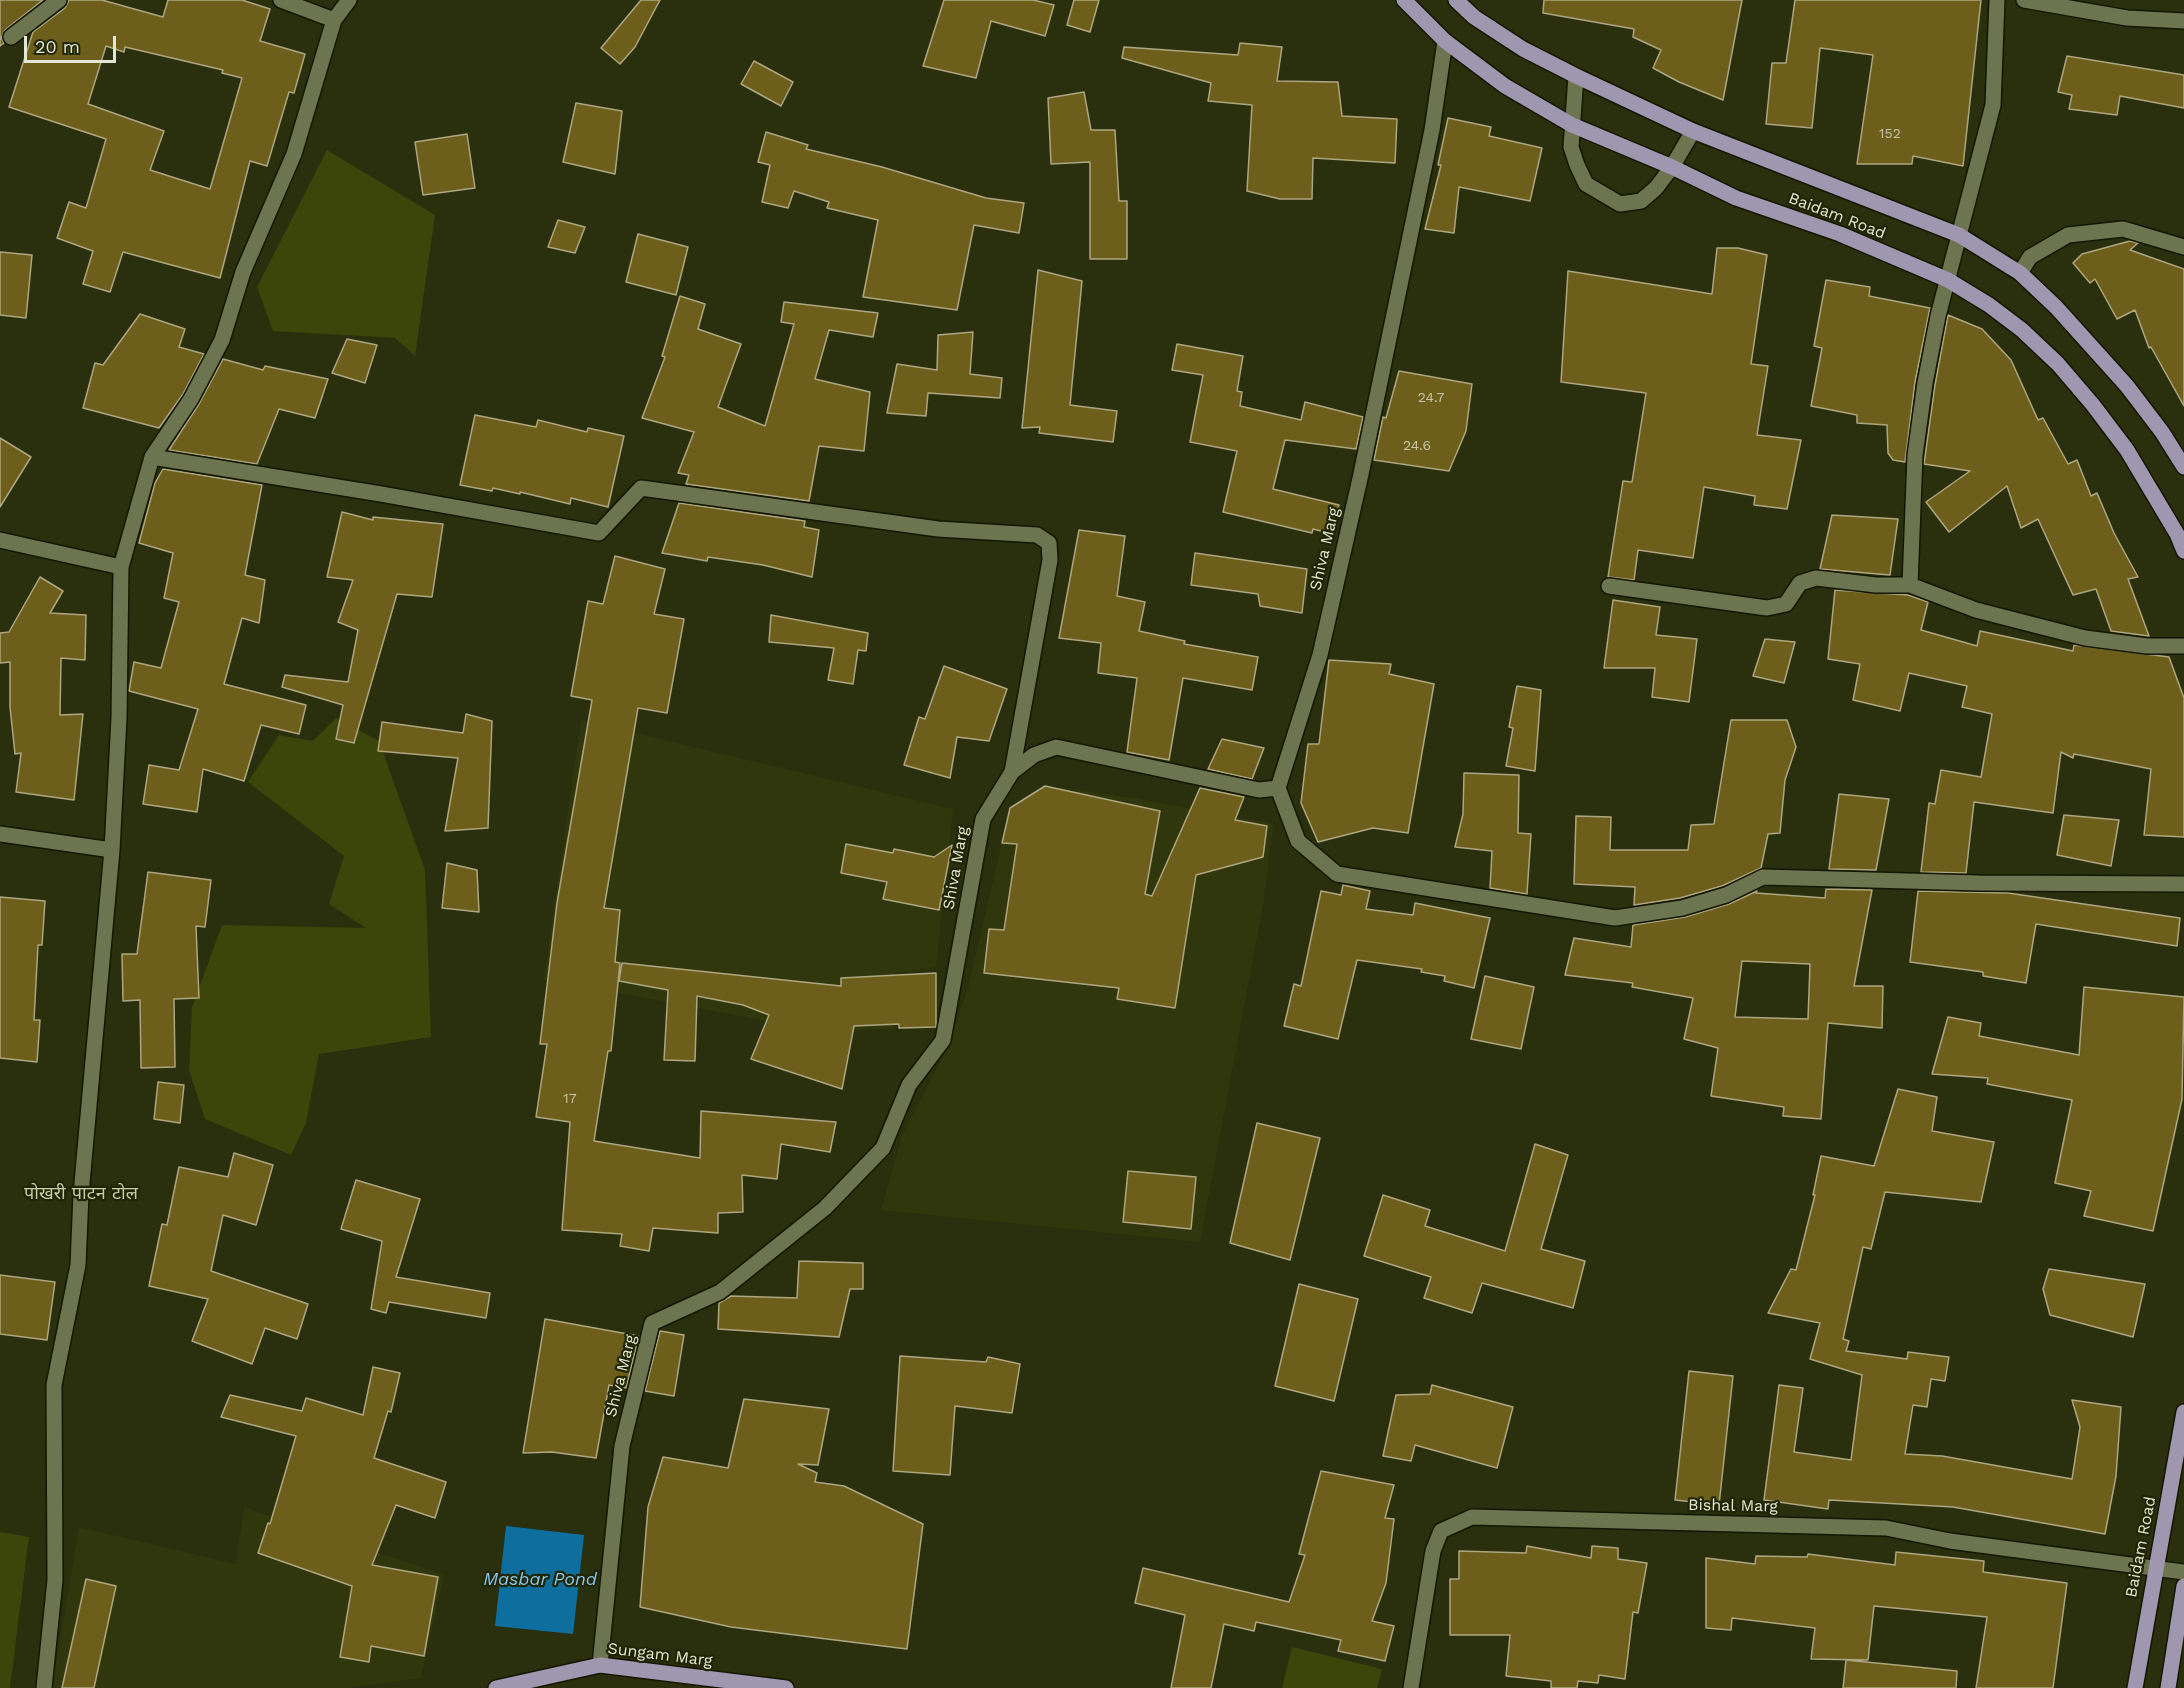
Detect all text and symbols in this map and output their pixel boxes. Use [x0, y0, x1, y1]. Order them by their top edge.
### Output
scale bar [27, 24, 118, 62]
text: 20 m [35, 36, 80, 57]
house number: 152 [1879, 126, 1901, 142]
street label: Baidam Road [1786, 189, 1888, 243]
house number: 24.7 [1418, 390, 1444, 406]
house number: 24.6 [1403, 438, 1431, 454]
street label: Shiva Marg [1306, 506, 1344, 592]
street label: Shiva Marg [939, 825, 973, 911]
house number: 17 [563, 1091, 577, 1107]
district label: पोखरी पाटन टोल [24, 1183, 138, 1205]
street label: Shiva Marg [601, 1333, 641, 1419]
street label: Baidam Road [2122, 1495, 2160, 1599]
street label: Bishal Marg [1688, 1496, 1778, 1516]
water label: Masbar Pond [483, 1569, 597, 1591]
street label: Sungam Marg [606, 1639, 714, 1671]

